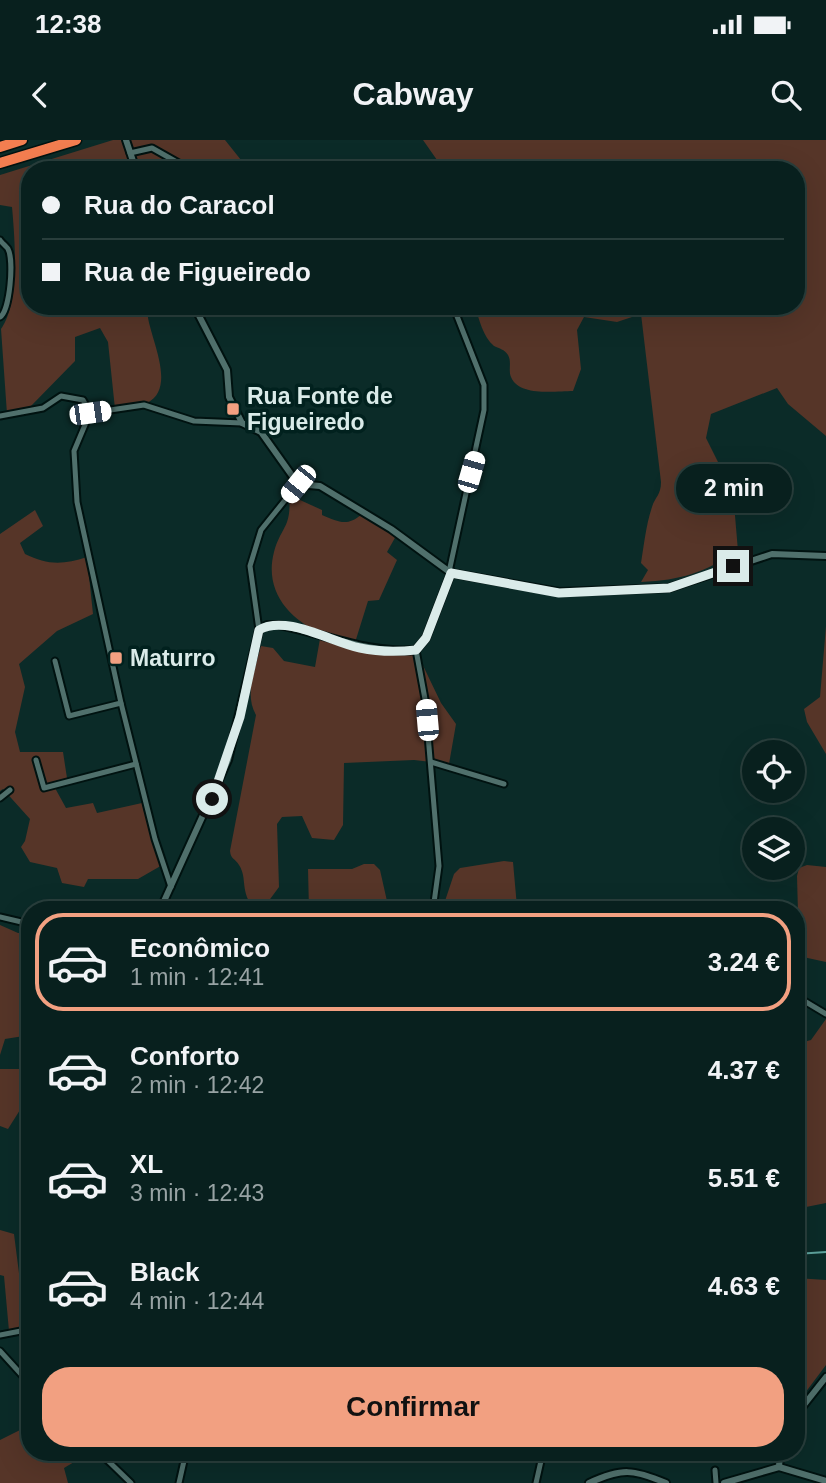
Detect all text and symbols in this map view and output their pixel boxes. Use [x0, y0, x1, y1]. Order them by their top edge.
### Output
text: 12:38 [35, 9, 102, 39]
icon: back [21, 76, 59, 114]
text: Cabway [353, 76, 473, 112]
icon: search [767, 76, 805, 114]
text: Rua do Caracol [84, 190, 275, 220]
text: Rua de Figueiredo [84, 257, 311, 287]
place label: Rua Fonte de Figueiredo [247, 383, 393, 435]
car [68, 400, 113, 426]
marker: Rua Fonte de Figueiredo [225, 401, 241, 417]
car [456, 449, 487, 495]
car [277, 461, 320, 507]
callout: 2 min [675, 464, 791, 514]
text: 2 min [704, 475, 764, 501]
route end [717, 550, 749, 582]
place label: Maturro [130, 645, 216, 671]
marker: Maturro [108, 650, 124, 666]
car [415, 698, 440, 742]
map controls [742, 740, 805, 880]
button: locate [742, 740, 805, 803]
route start [196, 783, 228, 815]
button: layers [742, 817, 805, 880]
icon: car [46, 931, 109, 994]
text: Econômico [130, 933, 270, 963]
text: 3.24 € [708, 947, 780, 977]
text: 1 min · 12:41 [130, 964, 264, 990]
icon: car [46, 1039, 109, 1102]
text: Conforto [130, 1041, 240, 1071]
text: 4.37 € [708, 1055, 780, 1085]
text: 2 min · 12:42 [130, 1072, 264, 1098]
icon: car [46, 1147, 109, 1210]
text: XL [130, 1149, 163, 1179]
text: 5.51 € [708, 1163, 780, 1193]
text: 3 min · 12:43 [130, 1180, 264, 1206]
icon: car [46, 1255, 109, 1318]
text: Black [130, 1257, 199, 1287]
text: 4.63 € [708, 1271, 780, 1301]
text: 4 min · 12:44 [130, 1288, 264, 1314]
button: Confirmar [42, 1367, 784, 1447]

